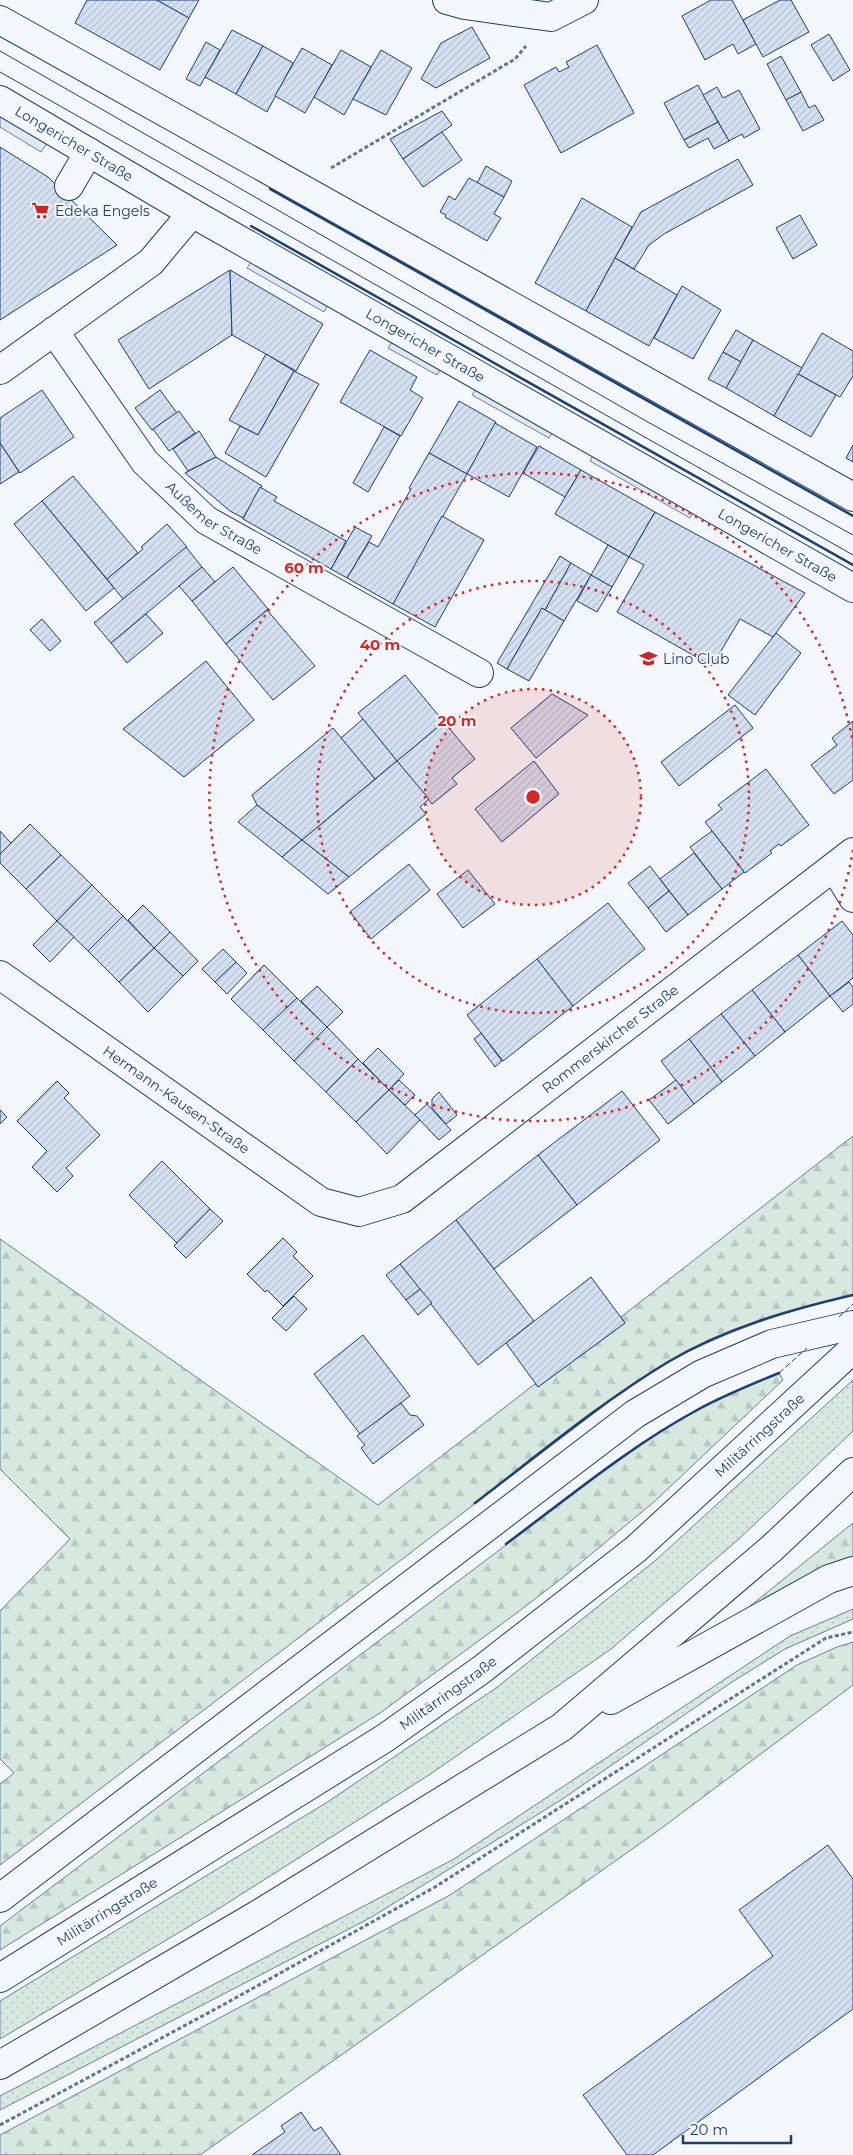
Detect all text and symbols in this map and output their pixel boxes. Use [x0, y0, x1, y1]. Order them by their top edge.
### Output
street label: Longericher Straße [12, 102, 137, 185]
supermarket icon: Edeka Engels [31, 201, 51, 221]
place label: Edeka Engels [55, 202, 150, 220]
street label: Longericher Straße [362, 304, 488, 386]
street label: Außemer Straße [162, 477, 265, 559]
street label: Longericher Straße [715, 504, 840, 586]
text: 60 m [284, 558, 324, 577]
text: 40 m [360, 635, 400, 654]
school or university icon: Lino Club [639, 649, 659, 669]
place label: Lino Club [663, 650, 730, 668]
text: 20 m [437, 711, 477, 730]
centre of rings [524, 788, 542, 806]
street label: Rommerskircher Straße [538, 981, 682, 1097]
street label: Hermann-Kausen-Straße [99, 1042, 253, 1158]
street label: Militärringstraße [711, 1389, 808, 1481]
street label: Militärringstraße [396, 1652, 500, 1734]
street label: Militärringstraße [53, 1873, 161, 1950]
scale bar [683, 2112, 790, 2144]
text: 20 m [690, 2120, 728, 2139]

